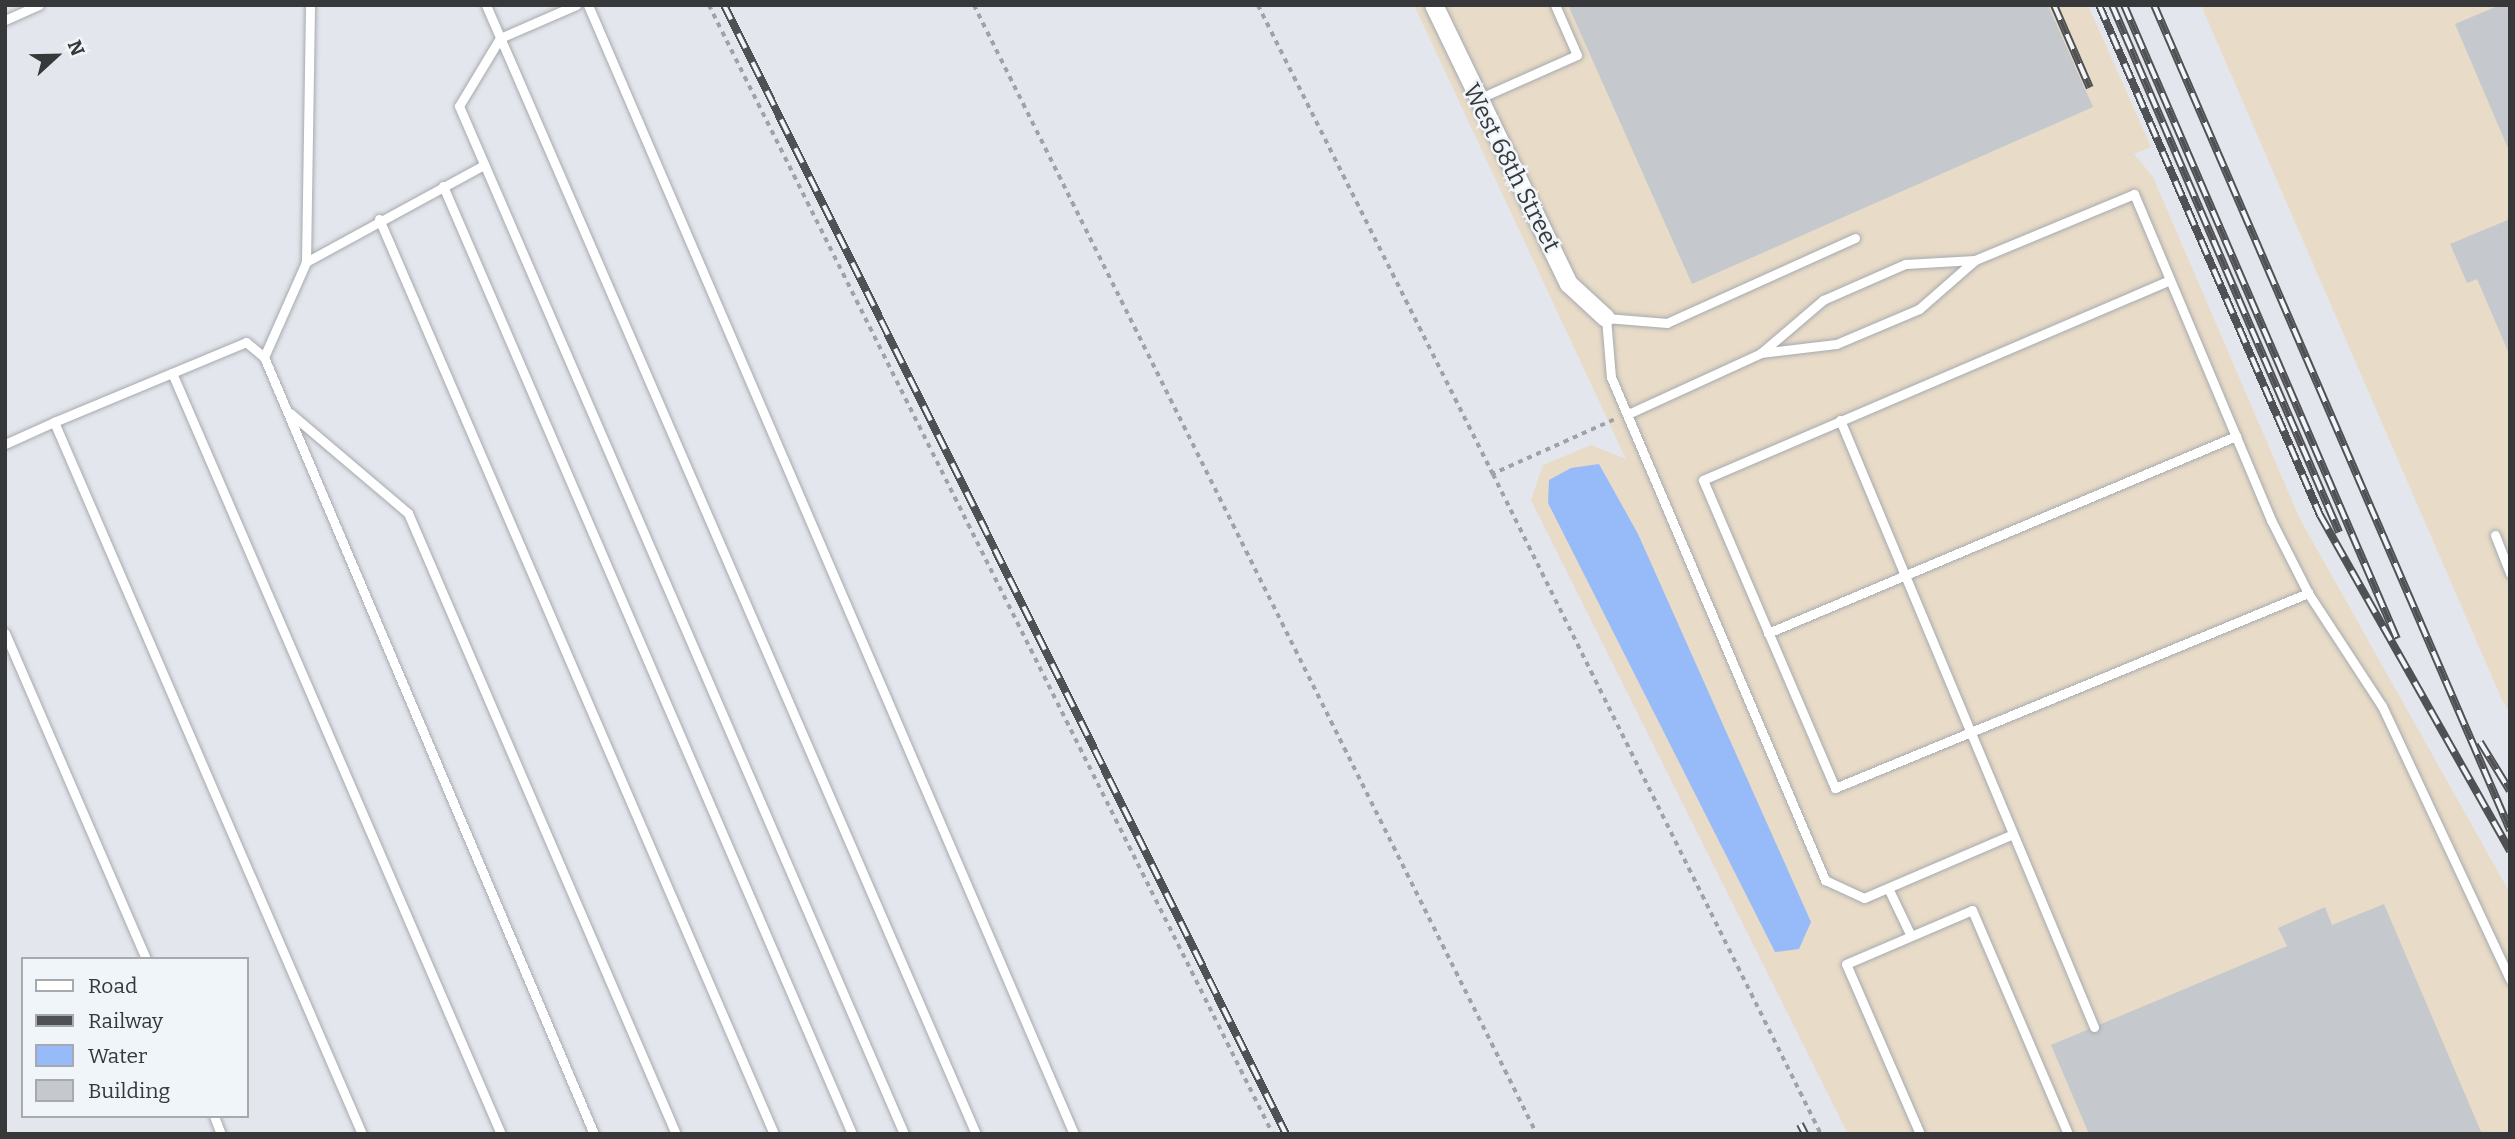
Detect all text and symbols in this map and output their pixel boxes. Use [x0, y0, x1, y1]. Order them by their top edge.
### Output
north arrow [21, 21, 91, 91]
text: N [63, 37, 89, 59]
street label: West 68th Street [1456, 79, 1566, 257]
legend [21, 957, 248, 1118]
text: Road [88, 973, 137, 999]
text: Railway [88, 1008, 163, 1034]
text: Water [88, 1043, 147, 1069]
text: Building [88, 1078, 170, 1104]

